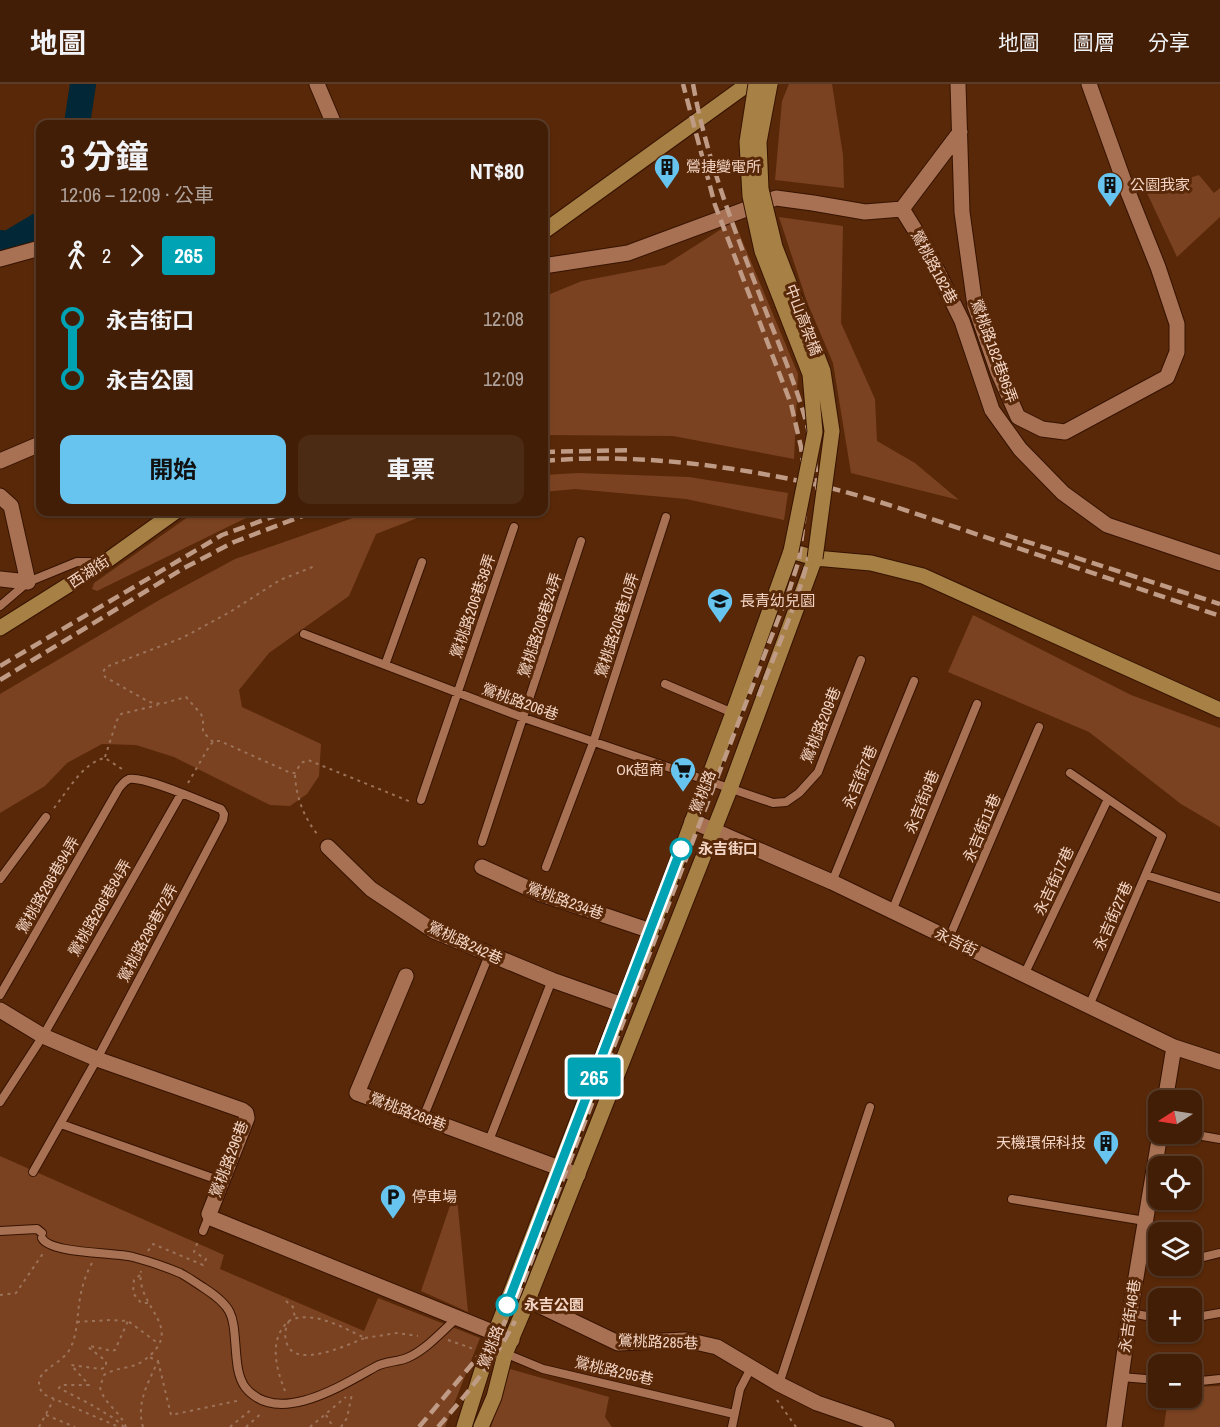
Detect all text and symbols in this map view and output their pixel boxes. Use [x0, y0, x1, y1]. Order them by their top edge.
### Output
text: 地圖 [30, 24, 86, 62]
text: 地圖 [998, 28, 1040, 57]
text: 圖層 [1073, 28, 1115, 57]
text: 分享 [1148, 28, 1190, 57]
text: 3 分鐘 [60, 134, 149, 178]
building icon: 鶯捷變電所 [652, 152, 682, 190]
text: NT$80 [470, 156, 524, 186]
place label: 鶯捷變電所 [686, 156, 761, 177]
building icon: 公園我家 [1095, 170, 1125, 208]
place label: 公園我家 [1130, 174, 1190, 195]
text: 12:06 – 12:09 · 公車 [60, 181, 214, 208]
street label: 鶯桃路182巷 [906, 226, 963, 307]
icon: walk [60, 239, 93, 272]
icon: forward [120, 239, 153, 272]
text: 265 [174, 241, 203, 270]
text: 2 [102, 242, 111, 269]
street label: 中山高架橋 [780, 281, 827, 359]
street label: 鶯桃路182巷96弄 [966, 296, 1023, 406]
text: 永吉街口 [106, 305, 194, 335]
text: 12:08 [483, 305, 524, 332]
text: 永吉公園 [106, 365, 194, 395]
text: 12:09 [483, 365, 524, 392]
button: 開始 [60, 435, 286, 504]
button: 車票 [298, 435, 524, 504]
street label: 西湖街 [64, 551, 113, 593]
street label: 鶯桃路206巷38弄 [445, 551, 500, 661]
street label: 鶯桃路206巷24弄 [513, 570, 566, 680]
street label: 鶯桃路206巷10弄 [590, 570, 643, 680]
school or university icon: 長青幼兒園 [705, 586, 735, 624]
place label: 長青幼兒園 [740, 590, 815, 611]
street label: 鶯桃路206巷 [479, 678, 562, 725]
street label: 鶯桃路209巷 [796, 684, 845, 766]
street label: 永吉街7巷 [837, 742, 882, 812]
supermarket icon: OK超商 [668, 755, 698, 793]
place label: OK超商 [616, 759, 664, 780]
street label: 鶯桃路 [685, 767, 720, 817]
street label: 永吉街9巷 [899, 767, 944, 837]
street label: 永吉街11巷 [958, 790, 1005, 865]
street label: 鶯桃路296巷94弄 [11, 832, 84, 937]
marker: 永吉街口 [670, 838, 692, 860]
place label: 永吉街口 [698, 838, 758, 859]
street label: 永吉街17巷 [1028, 843, 1079, 919]
street label: 鶯桃路296巷84弄 [63, 855, 136, 960]
street label: 鶯桃路234巷 [524, 877, 607, 924]
street label: 永吉街27巷 [1088, 878, 1137, 954]
street label: 鶯桃路296巷72弄 [113, 880, 182, 986]
street label: 鶯桃路242巷 [424, 916, 506, 969]
street label: 永吉街 [931, 922, 981, 961]
line badge: 265 [560, 1058, 628, 1096]
text: 265 [580, 1063, 608, 1092]
street label: 鶯桃路268巷 [367, 1087, 450, 1136]
north arrow [1148, 1090, 1202, 1144]
map controls [1148, 1090, 1202, 1408]
street label: 鶯桃路296巷 [204, 1117, 253, 1200]
building icon: 天機環保科技 [1091, 1128, 1121, 1166]
place label: 天機環保科技 [996, 1132, 1086, 1153]
button: locate [1148, 1156, 1202, 1210]
parking icon: 停車場 [378, 1182, 408, 1220]
place label: 停車場 [412, 1186, 457, 1207]
button: layers [1148, 1222, 1202, 1276]
street label: 永吉街46巷 [1114, 1278, 1145, 1354]
button: + [1148, 1288, 1202, 1342]
marker: 永吉公園 [496, 1294, 518, 1316]
place label: 永吉公園 [524, 1294, 584, 1315]
street label: 鶯桃路 [473, 1322, 508, 1372]
street label: 鶯桃路285巷 [617, 1330, 699, 1353]
street label: 鶯桃路295巷 [573, 1351, 656, 1390]
button: − [1148, 1354, 1202, 1408]

